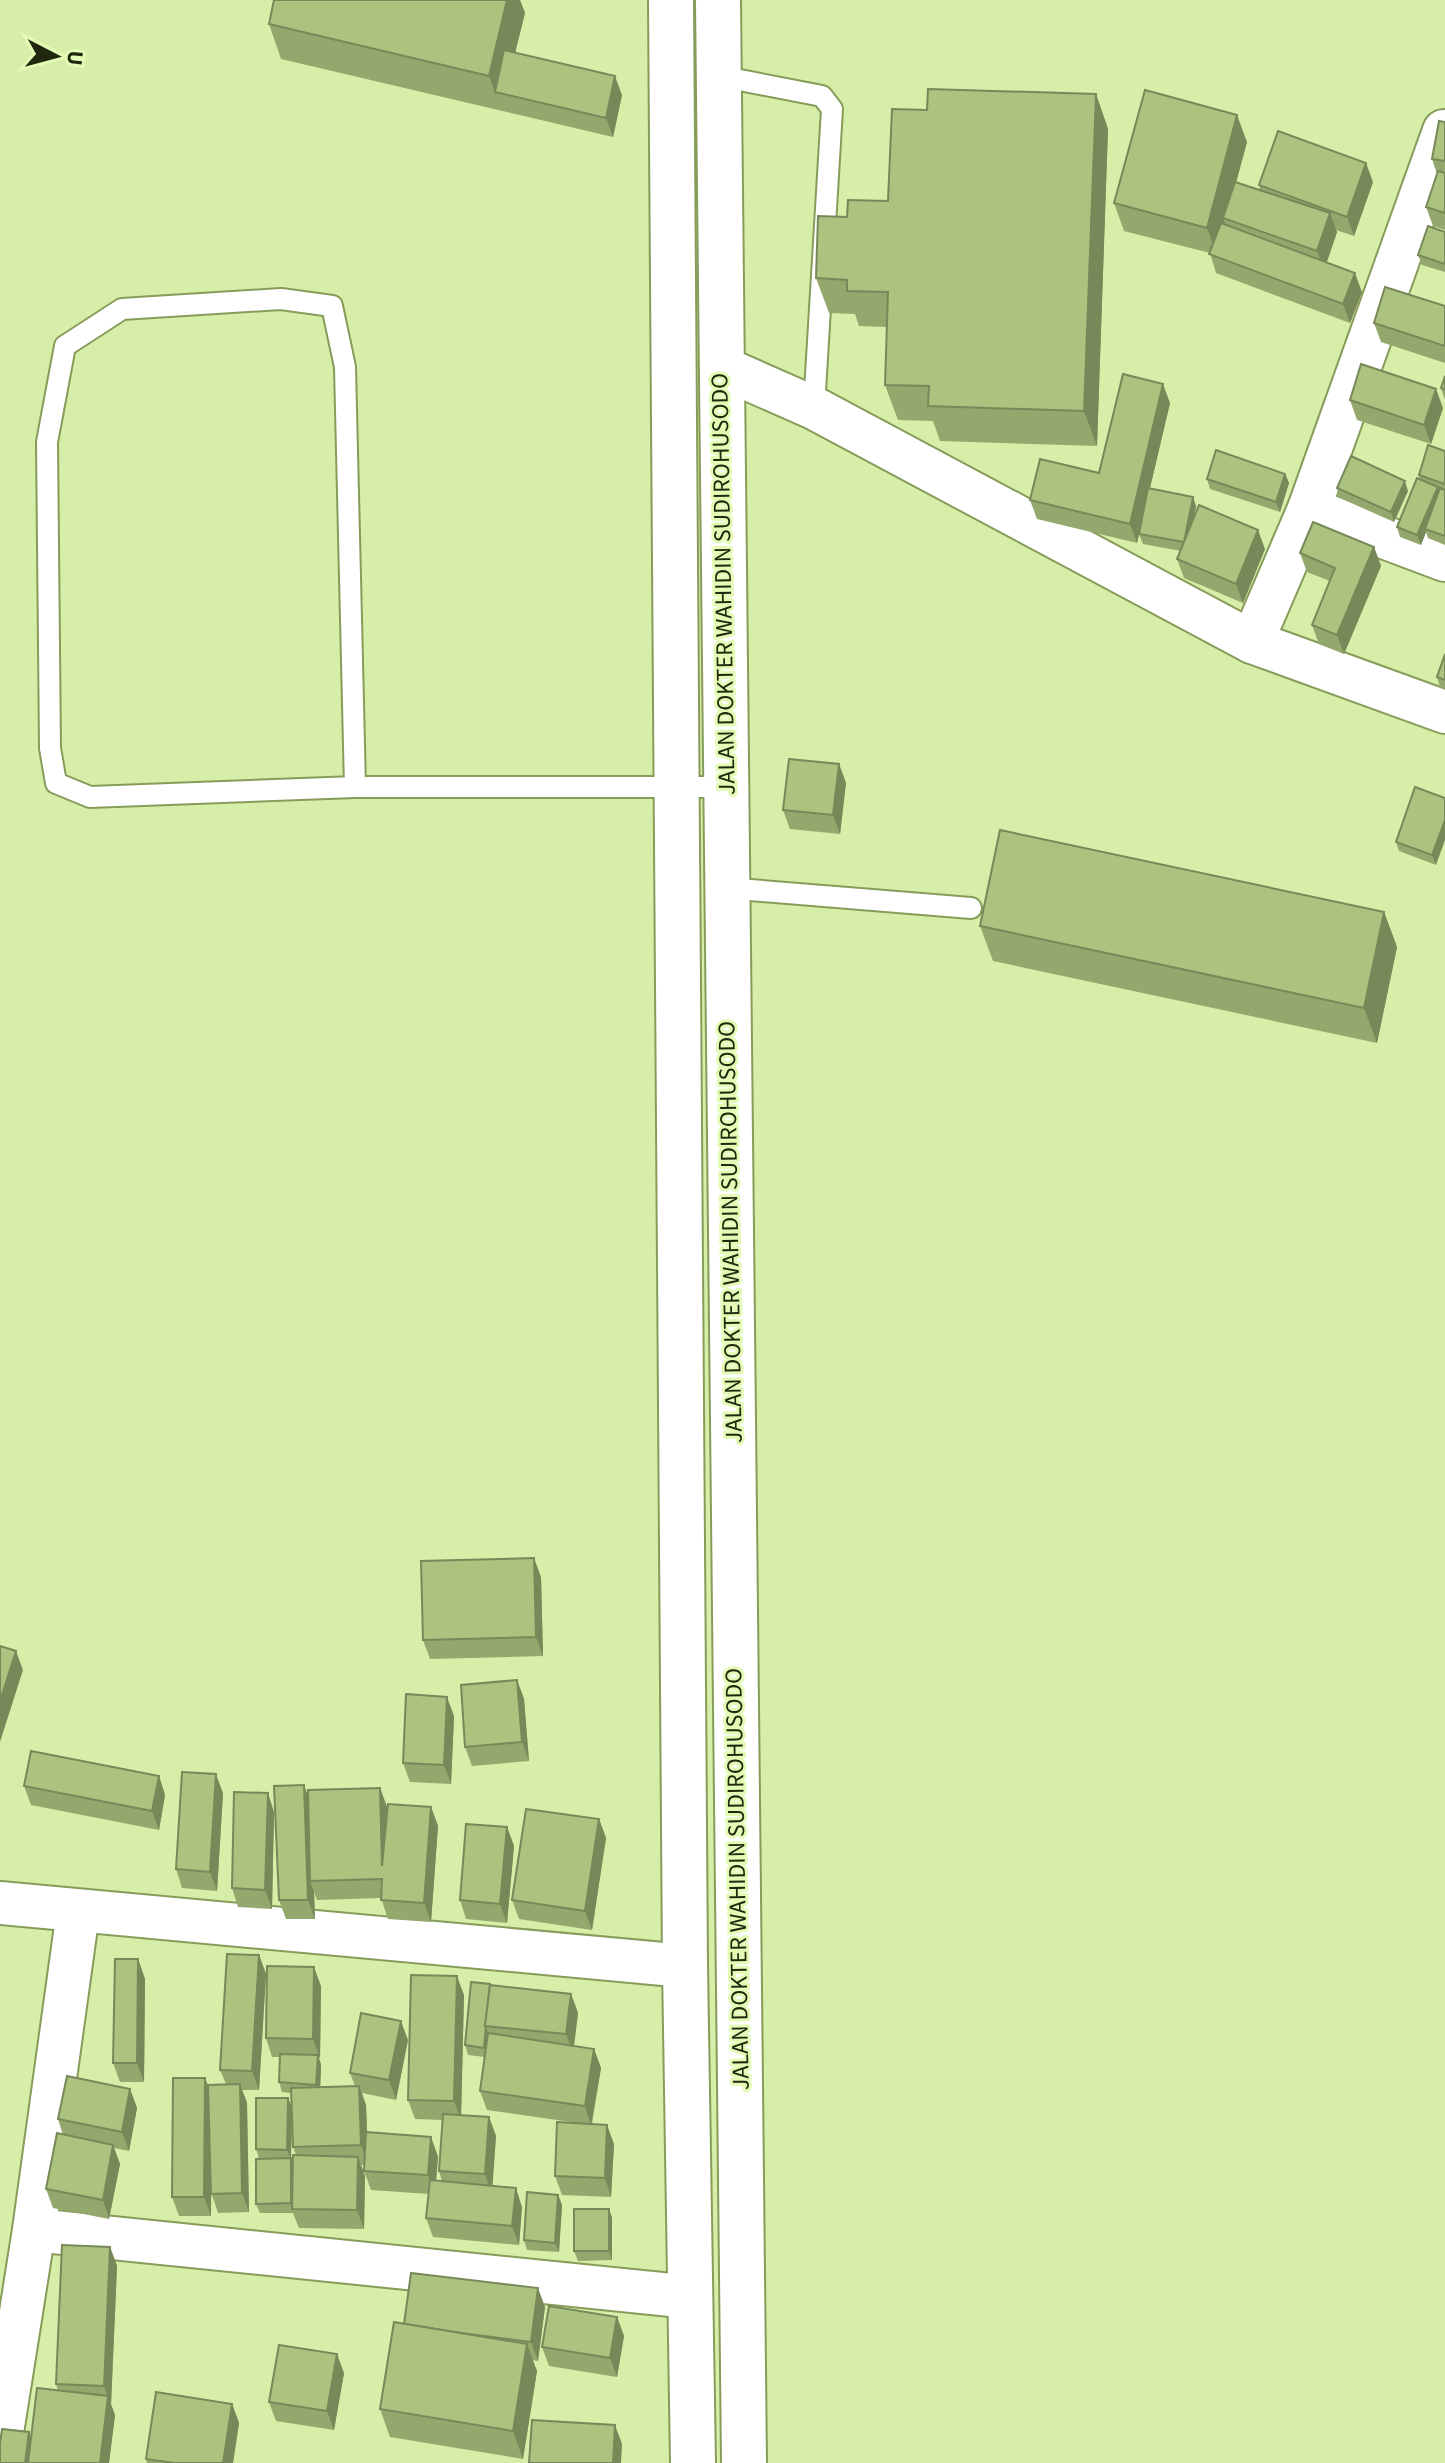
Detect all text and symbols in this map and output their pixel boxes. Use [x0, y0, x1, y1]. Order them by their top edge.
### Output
north arrow [16, 16, 96, 96]
text: U [58, 49, 92, 67]
street label: JALAN DOKTER WAHIDIN SUDIROHUSODO [702, 373, 745, 795]
street label: JALAN DOKTER WAHIDIN SUDIROHUSODO [709, 1021, 752, 1443]
street label: JALAN DOKTER WAHIDIN SUDIROHUSODO [716, 1668, 759, 2090]

